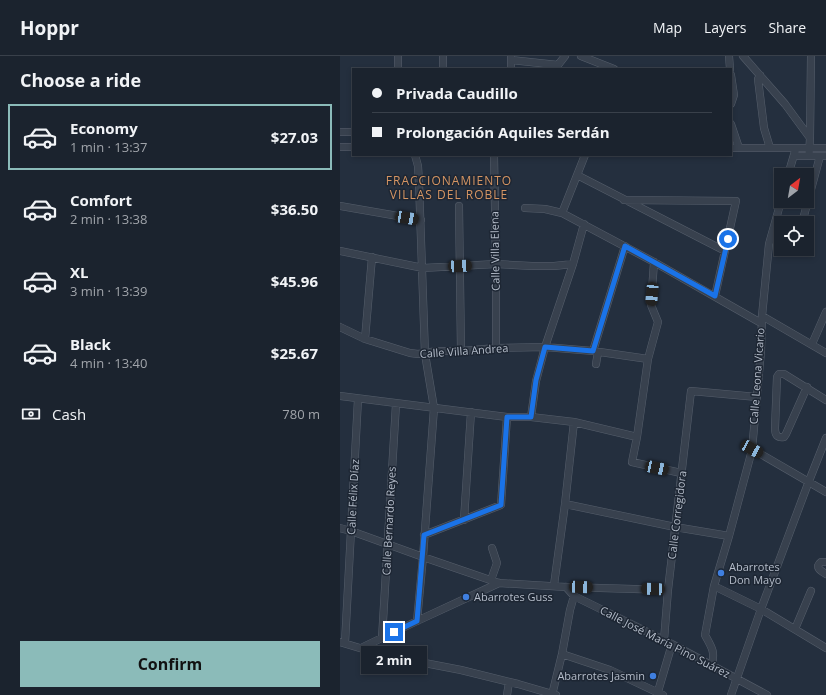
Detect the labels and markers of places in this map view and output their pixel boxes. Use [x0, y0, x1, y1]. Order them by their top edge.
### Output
place label: Abarrotes Don Mayo [729, 559, 782, 587]
marker: Abarrotes Don Mayo [716, 568, 726, 578]
place label: Abarrotes Guss [474, 589, 553, 604]
marker: Abarrotes Guss [461, 592, 471, 602]
place label: Abarrotes Jasmin [557, 668, 645, 683]
marker: Abarrotes Jasmin [648, 671, 658, 681]

